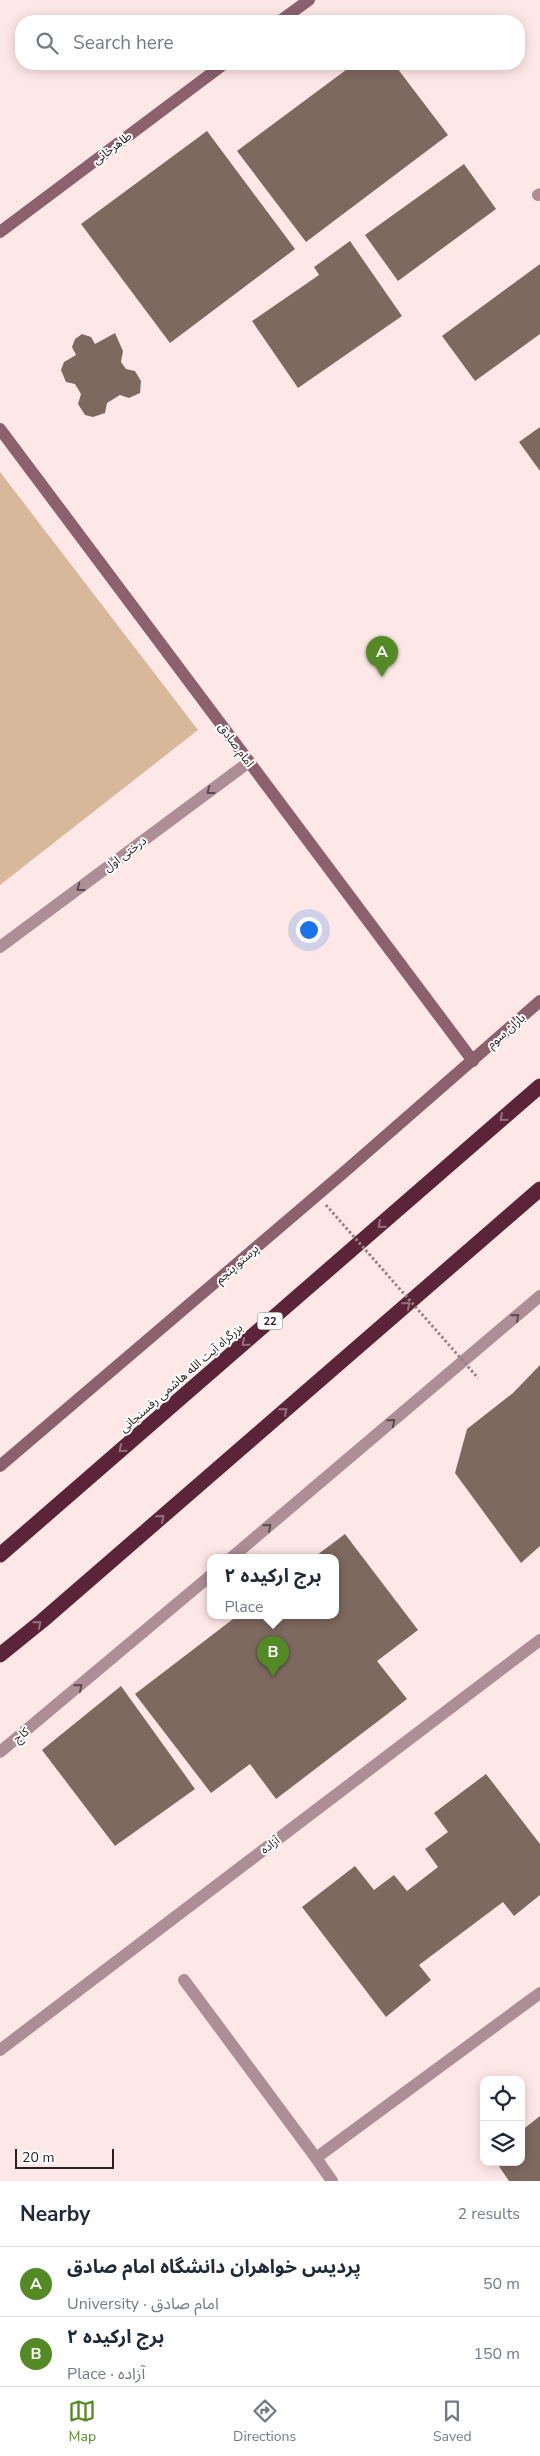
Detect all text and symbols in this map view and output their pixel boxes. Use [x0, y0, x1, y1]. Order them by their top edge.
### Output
search box [15, 15, 525, 70]
icon: search [33, 29, 61, 57]
text: Search here [73, 30, 174, 56]
street label: طاهرخانی [89, 128, 135, 168]
pin: A [366, 636, 398, 677]
street label: امام صادق [213, 720, 258, 771]
one-way arrow [206, 785, 216, 794]
street label: درختی اول [100, 833, 150, 875]
one-way arrow [76, 882, 86, 891]
your location [296, 917, 322, 943]
street label: باران سوم [483, 1010, 529, 1053]
one-way arrow [500, 1113, 509, 1122]
one-way arrow [377, 1219, 386, 1228]
street label: پرستو پنجم [212, 1241, 263, 1288]
one-way arrow [401, 1302, 410, 1311]
road number: 22 [258, 1312, 282, 1330]
one-way arrow [510, 1314, 519, 1322]
street label: بزرگراه آیت الله هاشمی رفسنجانی [116, 1320, 246, 1436]
one-way arrow [241, 1337, 250, 1346]
one-way arrow [278, 1408, 287, 1417]
one-way arrow [386, 1419, 395, 1427]
one-way arrow [119, 1444, 128, 1452]
one-way arrow [155, 1515, 164, 1524]
one-way arrow [262, 1524, 271, 1532]
popup [207, 1554, 339, 1619]
text: برج ارکیده ۲ [224, 1563, 322, 1589]
text: Place [224, 1596, 264, 1618]
one-way arrow [32, 1621, 41, 1630]
pin: B [257, 1636, 289, 1677]
one-way arrow [73, 1684, 82, 1693]
street label: کاج [10, 1723, 34, 1747]
street label: آزاده [257, 1832, 283, 1858]
map controls [480, 2076, 525, 2166]
button: locate [480, 2076, 525, 2121]
button: layers [480, 2121, 525, 2166]
scale bar [15, 2146, 114, 2169]
text: 20 m [22, 2148, 54, 2167]
text: Nearby [20, 2200, 90, 2228]
text: 2 results [458, 2203, 520, 2225]
text: پردیس خواهران دانشگاه امام صادق [67, 2254, 361, 2280]
text: A [30, 2273, 42, 2295]
text: 50 m [483, 2273, 520, 2295]
text: University · امام صادق [67, 2293, 219, 2315]
text: برج ارکیده ۲ [67, 2324, 164, 2350]
text: B [30, 2343, 42, 2365]
text: 150 m [473, 2343, 520, 2365]
text: Place · آزاده [67, 2363, 145, 2385]
tab: Map [68, 2397, 96, 2446]
tab: Directions [233, 2397, 296, 2446]
tab: Saved [433, 2397, 472, 2446]

